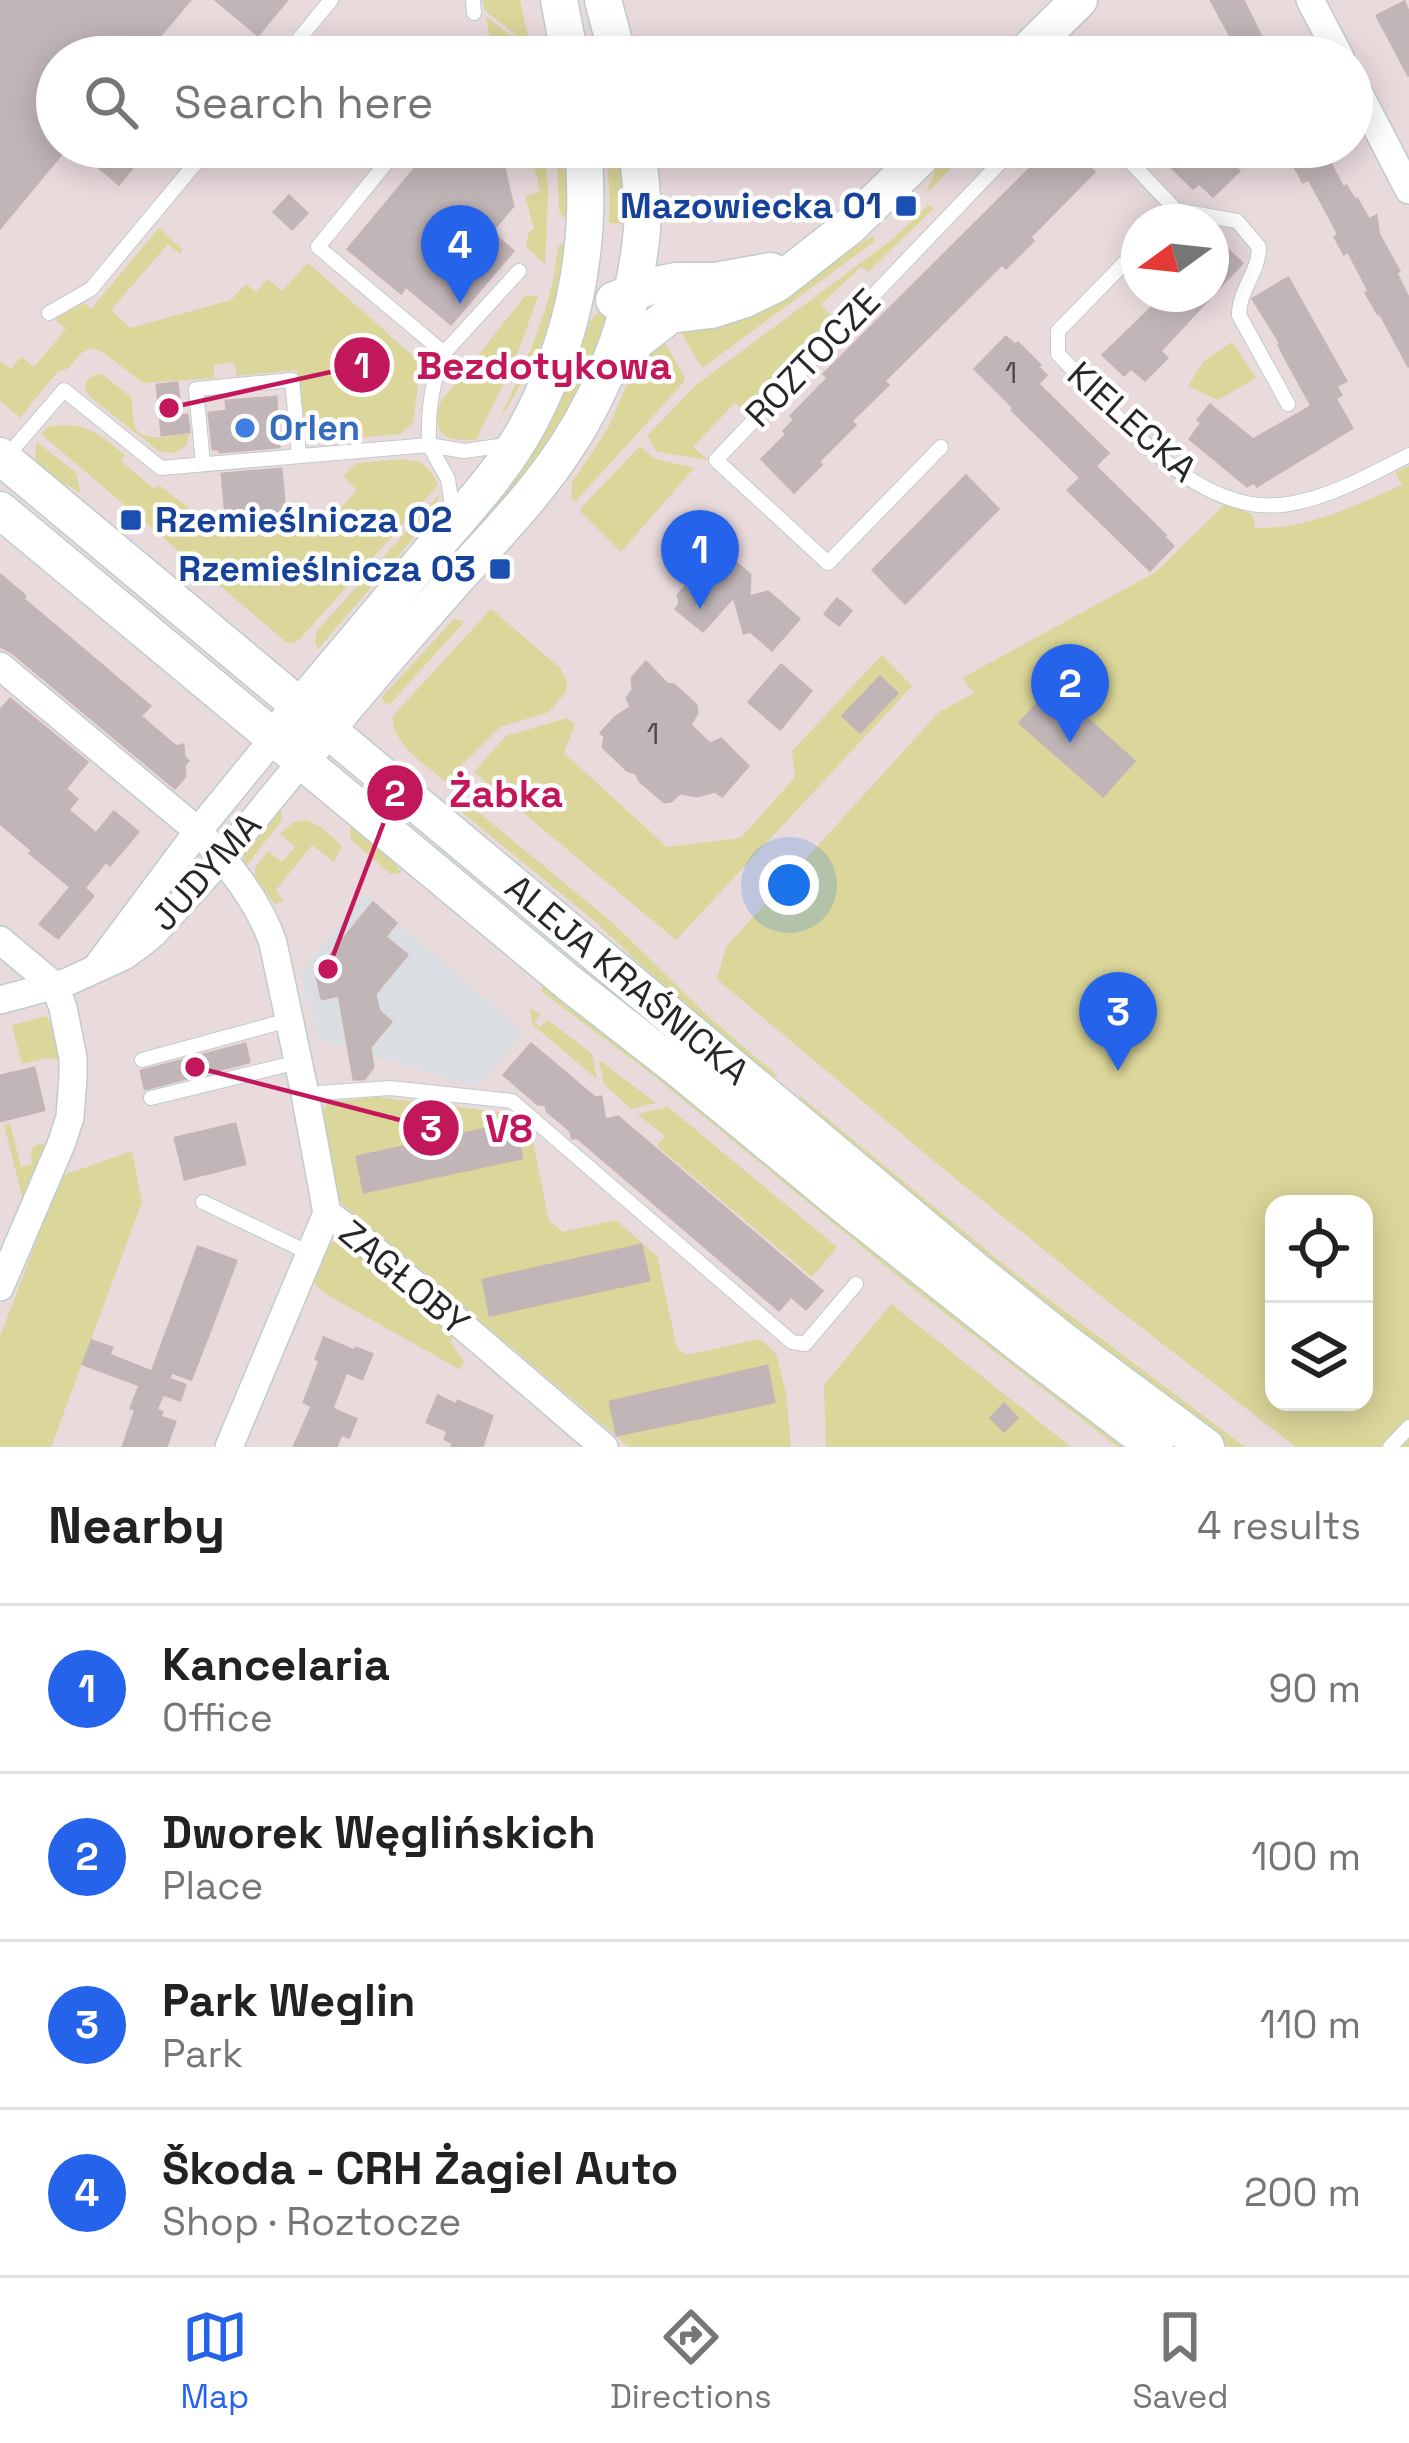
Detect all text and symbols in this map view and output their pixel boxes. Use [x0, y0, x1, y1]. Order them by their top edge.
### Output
search box [36, 36, 1373, 168]
icon: search [78, 69, 144, 135]
text: Search here [174, 74, 433, 131]
place label: Mazowiecka 01 [620, 183, 882, 229]
marker: Mazowiecka 01 [893, 193, 919, 219]
north arrow [1121, 204, 1229, 312]
pin: 4 [421, 205, 499, 304]
street label: ROZTOCZE [736, 279, 890, 437]
callout: Bezdotykowa [332, 328, 696, 403]
text: Bezdotykowa [416, 341, 672, 390]
text: 1 [354, 343, 370, 389]
street label: KIELECKA [1058, 352, 1206, 492]
house number: 1 [1005, 353, 1017, 392]
place label: Orlen [269, 405, 360, 451]
marker: Orlen [232, 415, 258, 441]
place label: Rzemieślnicza 02 [155, 497, 452, 543]
marker: Rzemieślnicza 02 [118, 507, 144, 533]
pin: 1 [661, 510, 739, 609]
place label: Rzemieślnicza 03 [178, 546, 476, 592]
marker: Rzemieślnicza 03 [487, 556, 513, 582]
pin: 2 [1031, 644, 1109, 743]
house number: 1 [647, 714, 659, 753]
callout: Żabka [365, 756, 587, 831]
text: Żabka [449, 769, 563, 818]
text: 2 [384, 771, 406, 817]
street label: JUDYMA [141, 803, 271, 941]
your location [759, 855, 819, 915]
street label: ALEJA KRAŚNICKA [496, 865, 758, 1095]
pin: 3 [1079, 972, 1157, 1071]
callout: V8 [401, 1091, 557, 1166]
text: V8 [485, 1104, 533, 1153]
text: 3 [420, 1106, 442, 1152]
map controls [1265, 1195, 1373, 1411]
button: locate [1265, 1195, 1373, 1303]
street label: ZAGŁOBY [329, 1210, 479, 1346]
button: layers [1265, 1303, 1373, 1411]
text: Nearby [48, 1493, 225, 1558]
text: 4 results [1197, 1501, 1361, 1550]
text: Kancelaria [162, 1636, 390, 1693]
text: 1 [78, 1664, 96, 1713]
text: 90 m [1269, 1664, 1361, 1713]
text: Office [162, 1693, 273, 1742]
text: Dworek Węglińskich [162, 1804, 596, 1861]
text: 2 [75, 1832, 99, 1881]
text: 100 m [1251, 1832, 1361, 1881]
text: Place [162, 1861, 263, 1910]
text: Park Weglin [162, 1972, 416, 2029]
text: 3 [75, 2000, 99, 2049]
text: 110 m [1260, 2000, 1361, 2049]
text: Park [162, 2029, 243, 2078]
text: Škoda - CRH Żagiel Auto [162, 2140, 678, 2197]
text: 4 [75, 2168, 99, 2217]
text: 200 m [1244, 2168, 1361, 2217]
text: Shop · Roztocze [162, 2197, 461, 2246]
tab: Map [180, 2304, 249, 2418]
tab: Directions [610, 2304, 772, 2418]
tab: Saved [1132, 2304, 1229, 2418]

